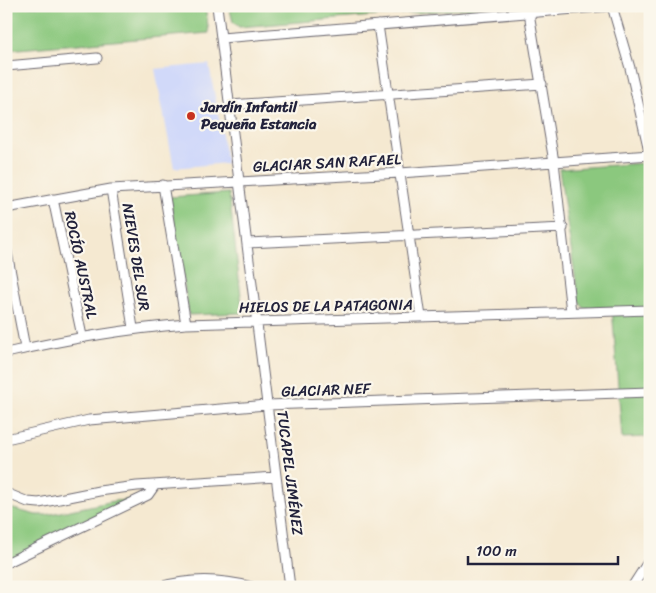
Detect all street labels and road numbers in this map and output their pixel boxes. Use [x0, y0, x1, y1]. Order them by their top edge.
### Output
street label: GLACIAR SAN RAFAEL [252, 146, 402, 180]
street label: NIEVES DEL SUR [115, 201, 157, 313]
street label: ROCÍO AUSTRAL [57, 209, 105, 321]
street label: HIELOS DE LA PATAGONIA [239, 291, 413, 321]
street label: GLACIAR NEF [281, 375, 372, 405]
street label: TUCAPEL JIMÉNEZ [269, 409, 311, 537]

